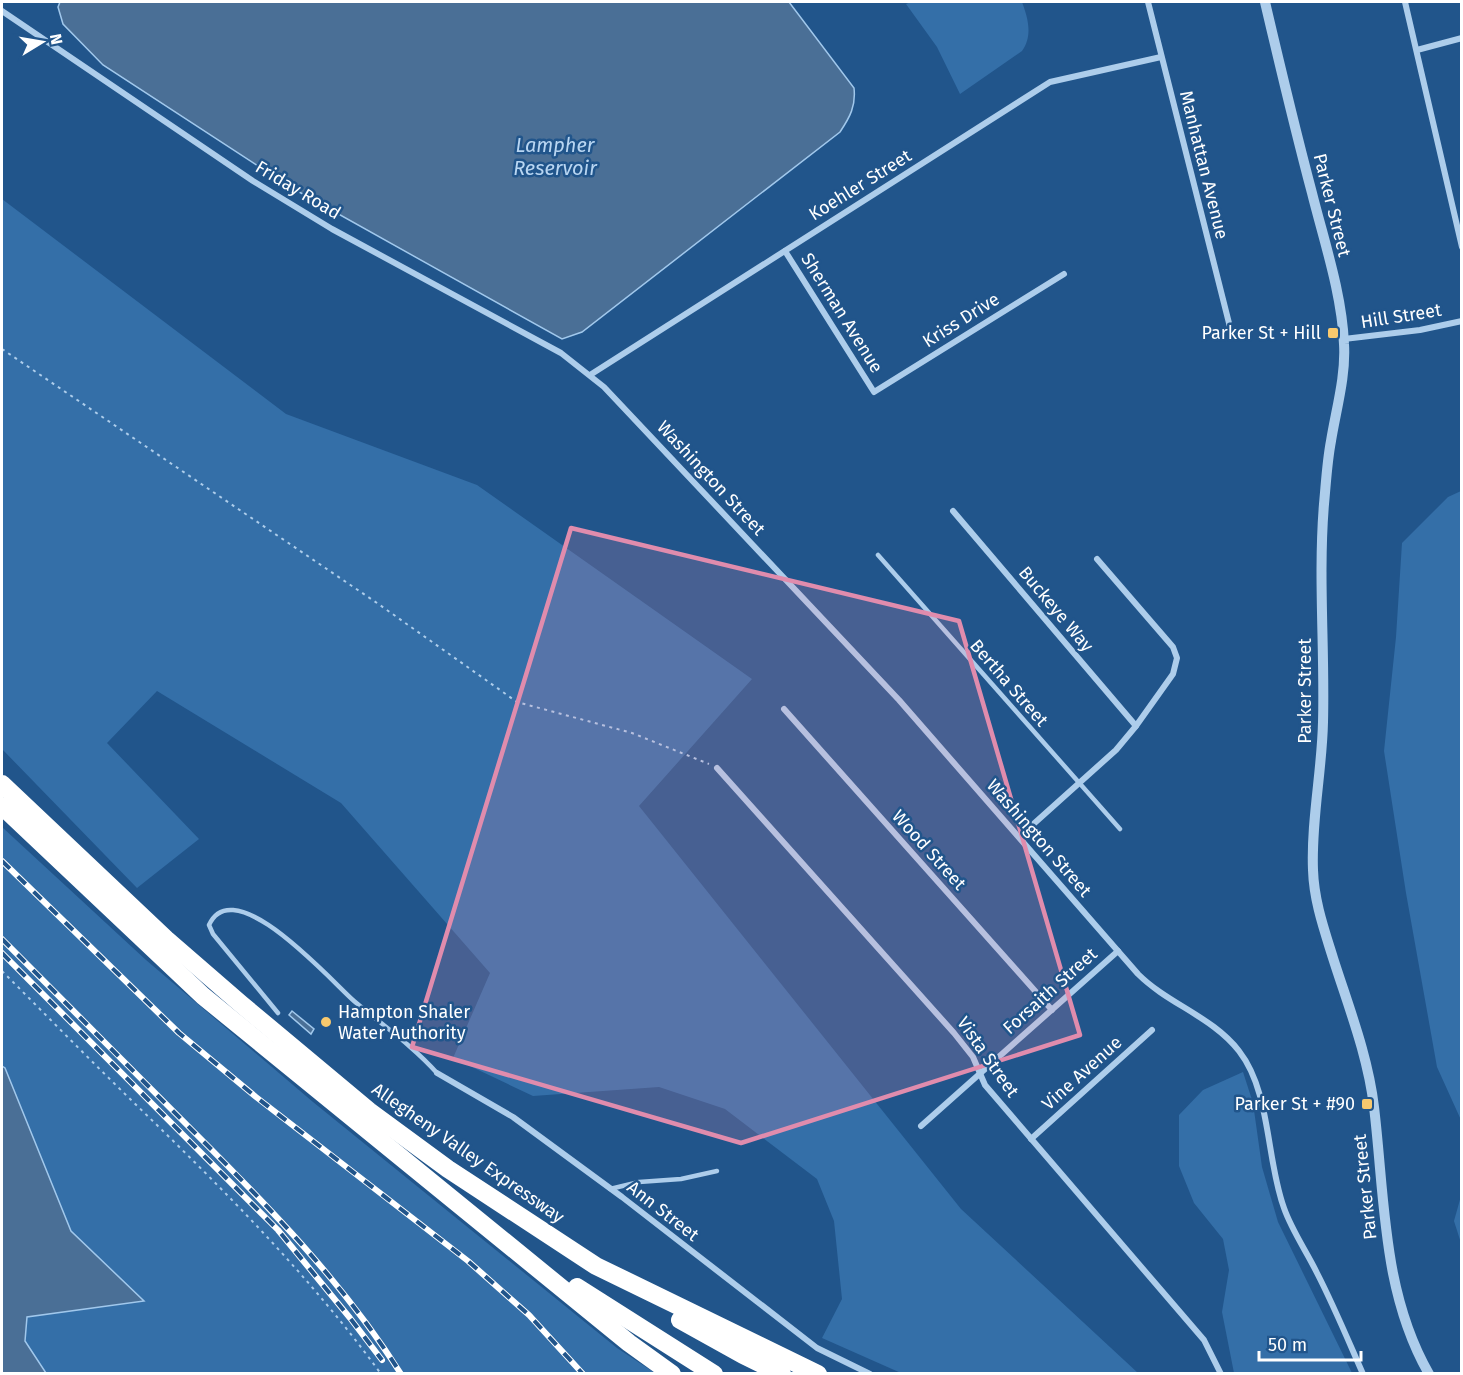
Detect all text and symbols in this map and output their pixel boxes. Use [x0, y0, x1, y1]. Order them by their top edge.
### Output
north arrow [12, 12, 72, 72]
text: N [46, 32, 67, 46]
street label: Manhattan Avenue [1175, 88, 1233, 242]
water label: Lampher Reservoir [513, 133, 598, 180]
street label: Koehler Street [805, 144, 916, 225]
street label: Parker Street [1309, 151, 1356, 259]
street label: Friday Road [251, 156, 345, 224]
street label: Sherman Avenue [796, 249, 888, 377]
street label: Kriss Drive [919, 288, 1003, 352]
street label: Hill Street [1359, 299, 1443, 333]
place label: Parker St + Hill [1202, 322, 1321, 344]
marker: Parker St + Hill [1326, 326, 1340, 340]
street label: Washington Street [652, 416, 770, 540]
street label: Buckeye Way [1014, 562, 1098, 656]
street label: Bertha Street [965, 635, 1053, 731]
street label: Parker Street [1294, 638, 1316, 744]
street label: Washington Street [982, 775, 1096, 902]
street label: Wood Street [887, 805, 971, 895]
street label: Forsaith Street [998, 943, 1102, 1039]
place label: Hampton Shaler Water Authority [338, 1001, 470, 1044]
street label: Vista Street [952, 1012, 1024, 1102]
marker: Hampton Shaler Water Authority [319, 1015, 333, 1029]
street label: Vine Avenue [1037, 1031, 1127, 1115]
street label: Allegheny Valley Expressway [368, 1078, 569, 1228]
place label: Parker St + #90 [1235, 1093, 1355, 1115]
marker: Parker St + #90 [1360, 1097, 1374, 1111]
street label: Parker Street [1348, 1133, 1381, 1241]
street label: Ann Street [623, 1176, 704, 1246]
scale bar [1259, 1324, 1361, 1362]
text: 50 m [1268, 1334, 1307, 1356]

